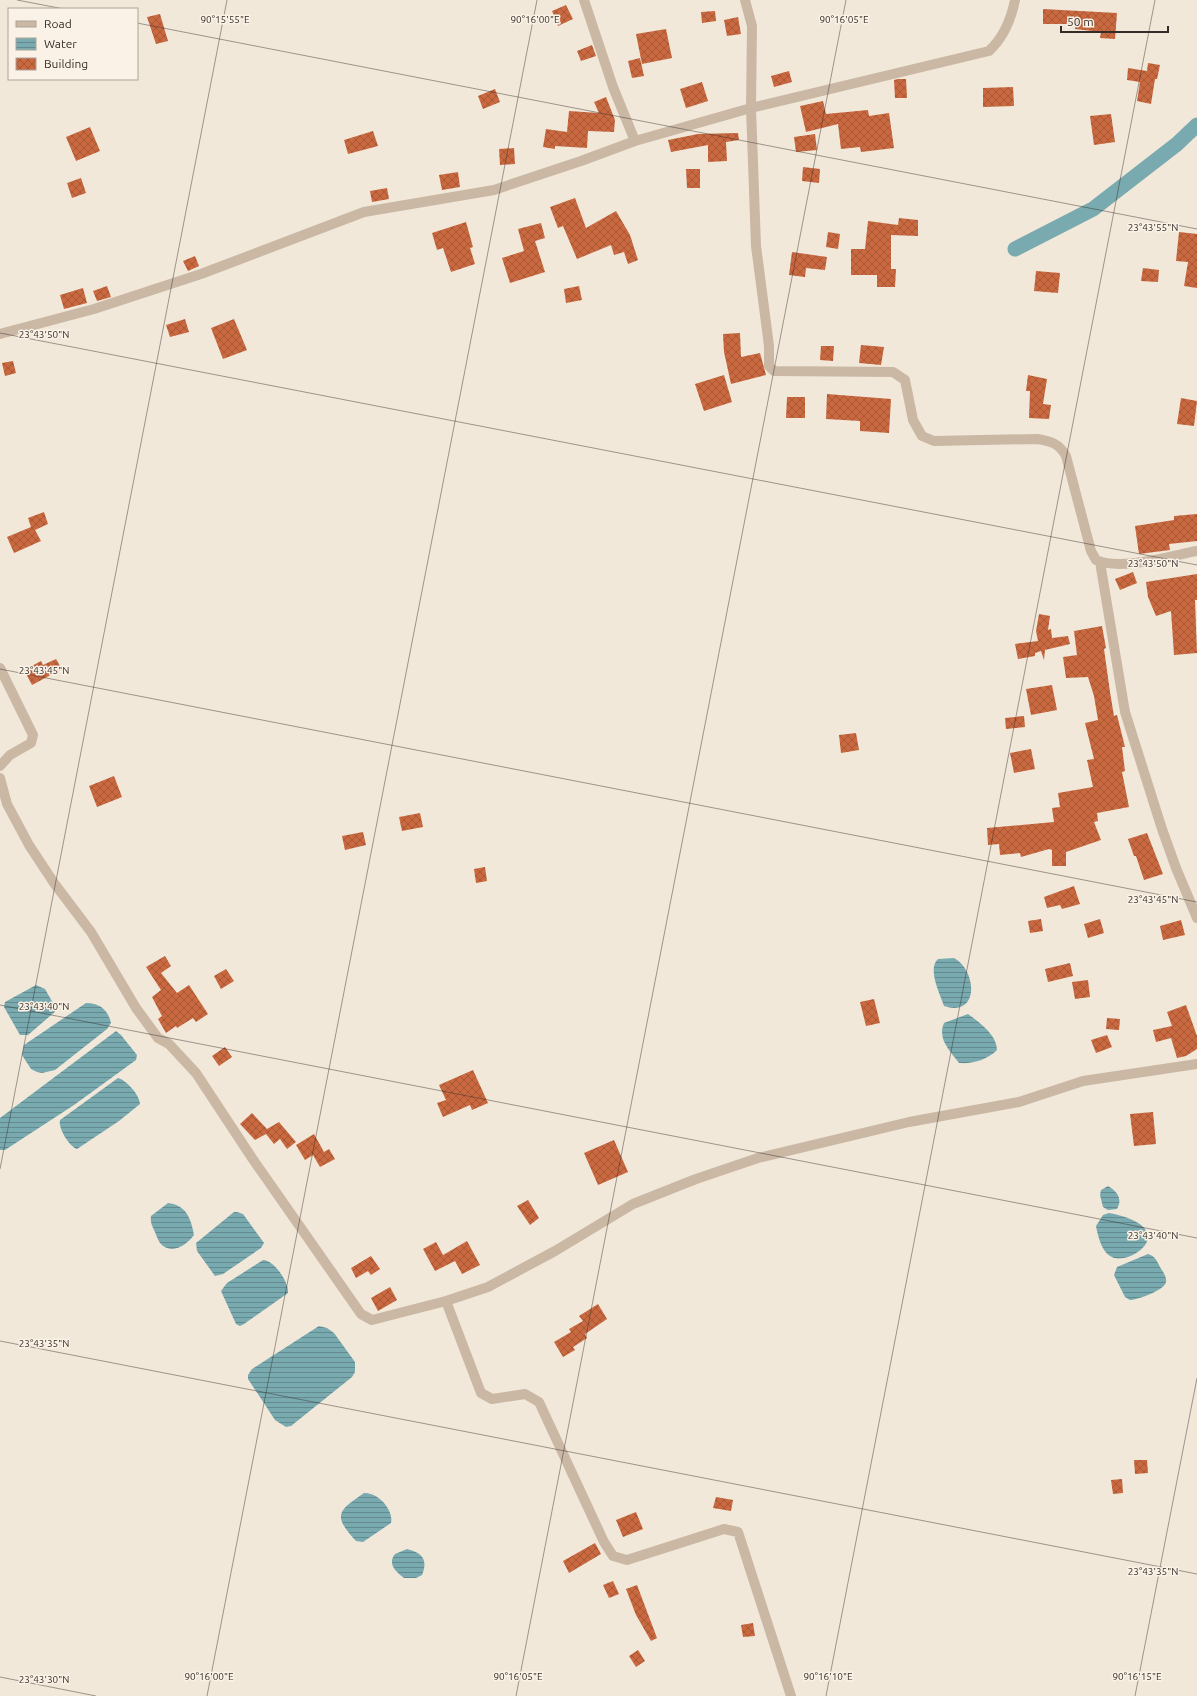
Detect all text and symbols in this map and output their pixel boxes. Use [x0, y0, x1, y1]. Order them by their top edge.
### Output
legend [8, 8, 138, 80]
scale bar [1061, 8, 1168, 34]
text: 90°15'55"E [200, 14, 250, 25]
text: 90°16'00"E [510, 14, 560, 25]
text: 90°16'05"E [819, 14, 869, 25]
text: 50 m [1067, 15, 1094, 28]
text: Road [44, 17, 72, 30]
text: Water [44, 37, 77, 50]
text: Building [44, 57, 88, 70]
text: 23°43'55"N [1128, 222, 1178, 233]
text: 23°43'50"N [19, 329, 69, 340]
text: 23°43'50"N [1128, 558, 1178, 569]
text: 23°43'45"N [19, 665, 69, 676]
text: 23°43'45"N [1128, 894, 1178, 905]
text: 23°43'40"N [19, 1001, 69, 1012]
text: 23°43'40"N [1128, 1230, 1178, 1241]
text: 23°43'35"N [19, 1338, 69, 1349]
text: 23°43'35"N [1128, 1566, 1178, 1577]
text: 90°16'00"E [184, 1671, 234, 1682]
text: 90°16'05"E [493, 1671, 543, 1682]
text: 90°16'10"E [803, 1671, 853, 1682]
text: 90°16'15"E [1112, 1671, 1162, 1682]
text: 23°43'30"N [19, 1674, 69, 1685]

